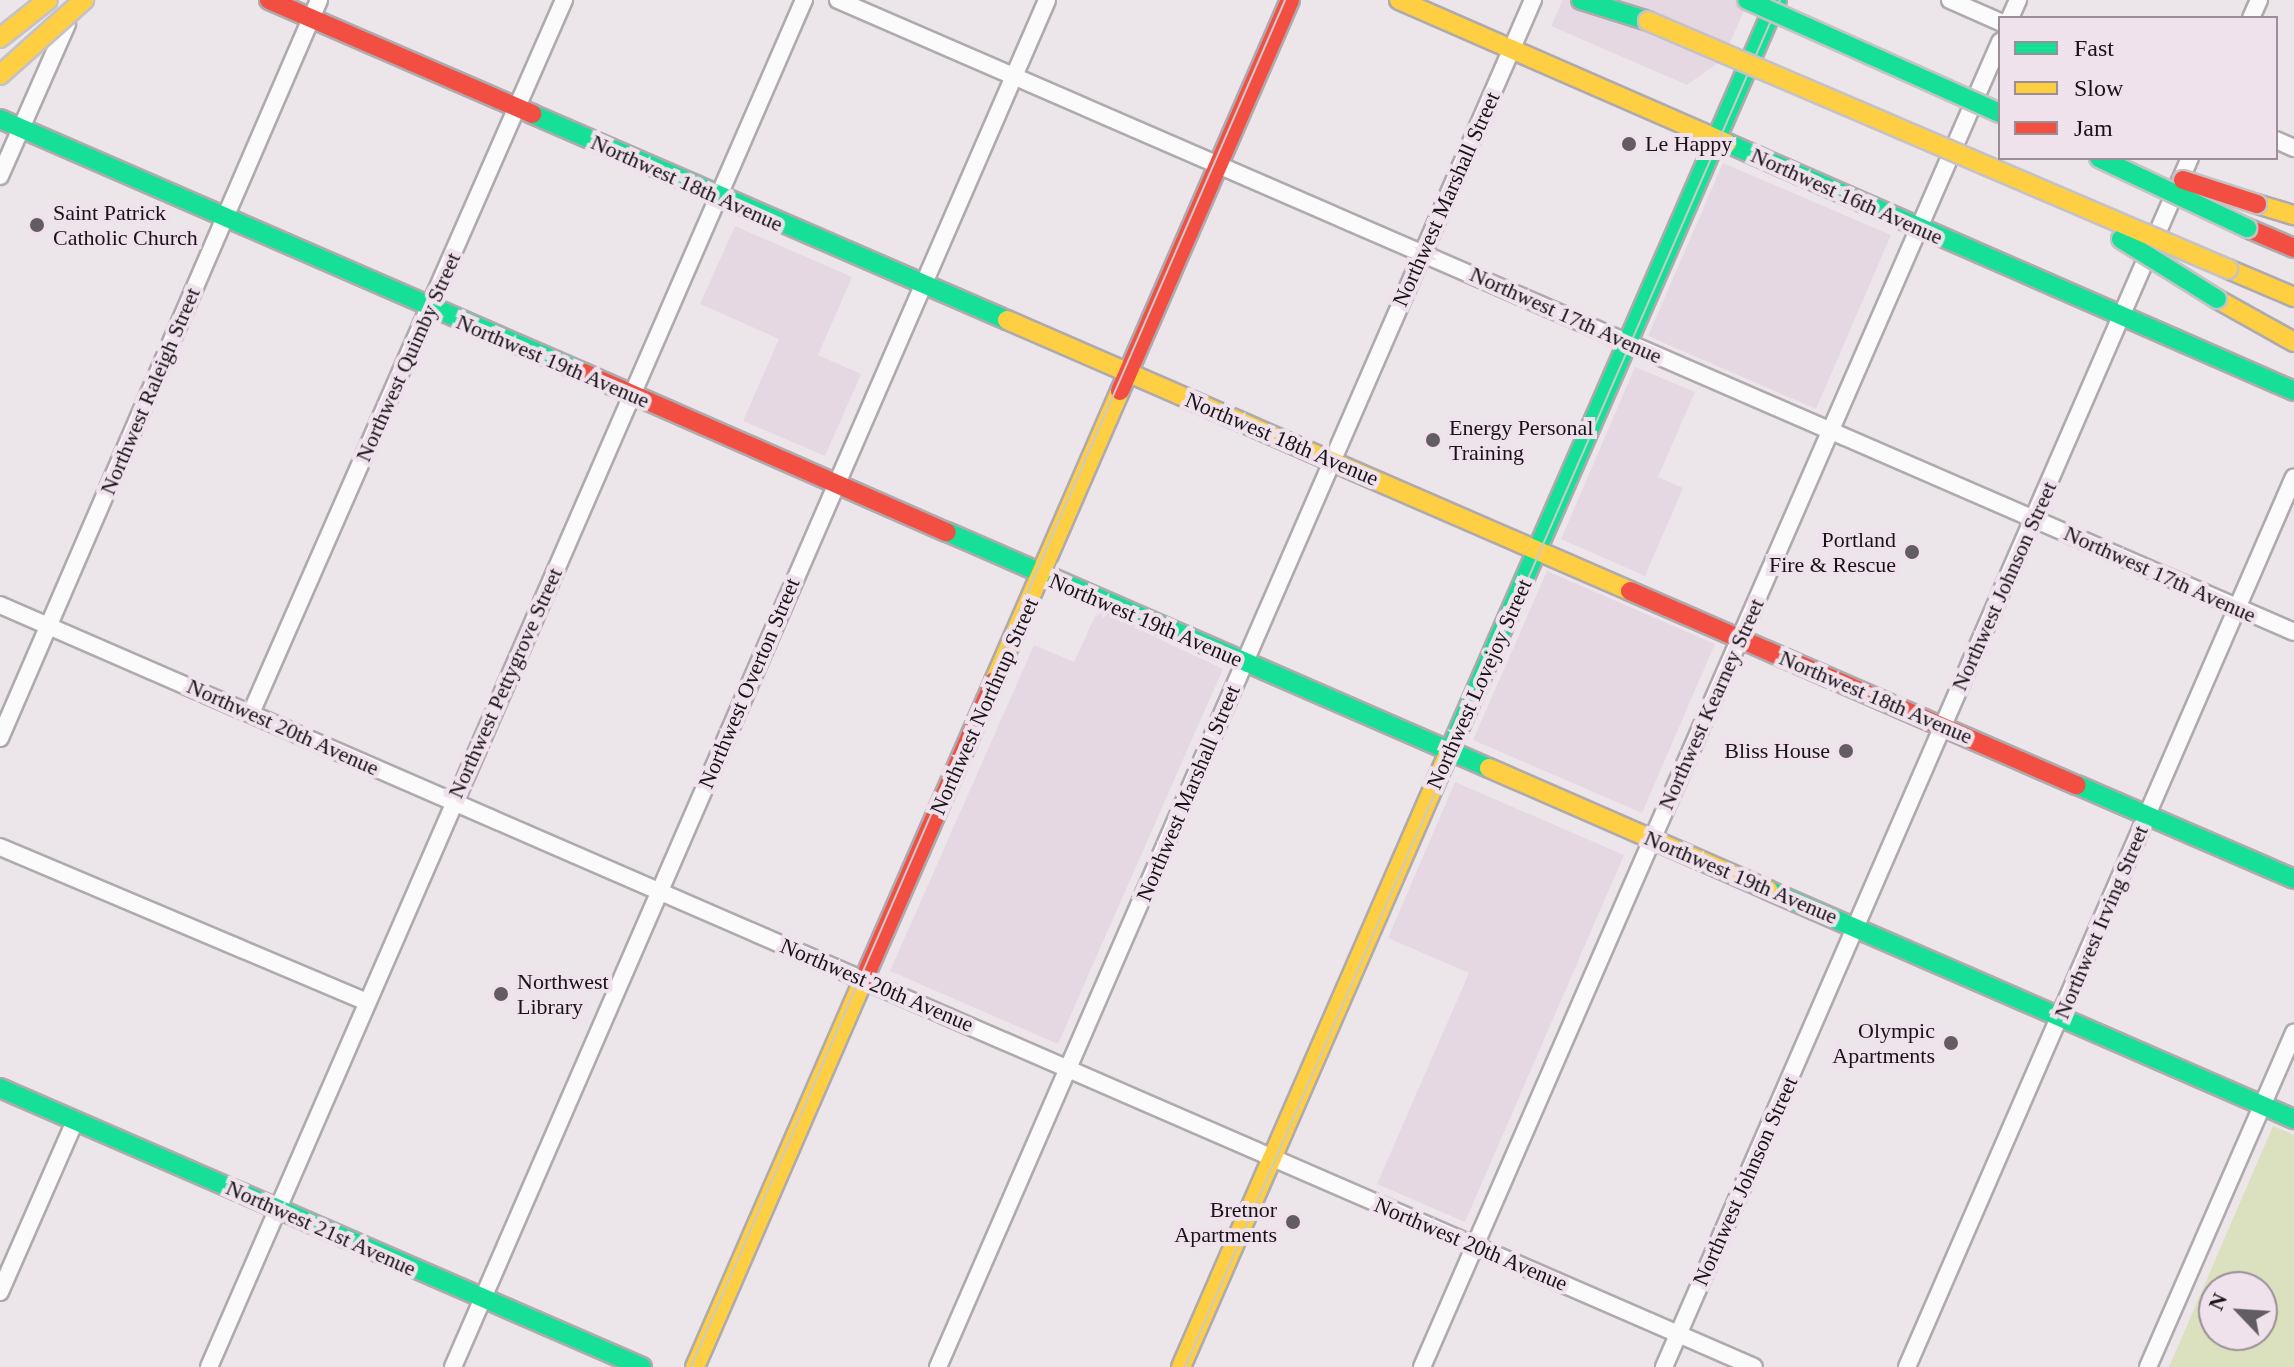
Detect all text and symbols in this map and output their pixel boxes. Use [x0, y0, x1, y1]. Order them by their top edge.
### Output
legend [1998, 16, 2278, 160]
text: Fast [2074, 35, 2114, 61]
text: Slow [2074, 75, 2123, 101]
street label: Northwest Marshall Street [1387, 88, 1505, 310]
text: Jam [2074, 115, 2113, 141]
street label: Northwest 18th Avenue [586, 129, 788, 237]
place label: Le Happy [1645, 131, 1732, 157]
marker: Le Happy [1620, 135, 1638, 153]
street label: Northwest 16th Avenue [1746, 142, 1948, 250]
place label: Saint Patrick Catholic Church [53, 199, 198, 250]
marker: Saint Patrick Catholic Church [28, 216, 46, 234]
street label: Northwest Quimby Street [350, 248, 466, 466]
street label: Northwest 17th Avenue [1465, 261, 1667, 369]
street label: Northwest Raleigh Street [94, 283, 206, 499]
street label: Northwest 19th Avenue [452, 308, 654, 414]
street label: Northwest 18th Avenue [1181, 386, 1383, 492]
place label: Energy Personal Training [1449, 414, 1593, 466]
marker: Energy Personal Training [1424, 431, 1442, 449]
street label: Northwest Johnson Street [1946, 477, 2062, 695]
street label: Northwest 17th Avenue [2059, 520, 2261, 628]
place label: Portland Fire & Rescue [1769, 526, 1896, 578]
marker: Portland Fire & Rescue [1903, 543, 1921, 561]
street label: Northwest Pettygrove Street [442, 564, 568, 802]
street label: Northwest 19th Avenue [1045, 567, 1247, 673]
street label: Northwest Overton Street [693, 574, 805, 792]
street label: Northwest Lovejoy Street [1421, 575, 1537, 793]
street label: Northwest Northrup Street [924, 593, 1044, 819]
street label: Northwest Kearney Street [1652, 594, 1770, 814]
street label: Northwest 18th Avenue [1775, 644, 1977, 750]
street label: Northwest 20th Avenue [182, 673, 384, 781]
street label: Northwest Marshall Street [1130, 681, 1246, 905]
place label: Bliss House [1724, 738, 1830, 764]
marker: Bliss House [1837, 742, 1855, 760]
street label: Northwest Irving Street [2048, 821, 2154, 1023]
street label: Northwest 19th Avenue [1640, 824, 1842, 930]
street label: Northwest 20th Avenue [776, 932, 978, 1038]
place label: Northwest Library [517, 968, 609, 1020]
marker: Northwest Library [492, 985, 510, 1003]
place label: Olympic Apartments [1832, 1017, 1935, 1068]
marker: Olympic Apartments [1942, 1034, 1960, 1052]
street label: Northwest Johnson Street [1687, 1072, 1803, 1290]
street label: Northwest 21st Avenue [221, 1174, 421, 1282]
street label: Northwest 20th Avenue [1370, 1191, 1572, 1297]
place label: Bretnor Apartments [1174, 1196, 1277, 1248]
marker: Bretnor Apartments [1284, 1213, 1302, 1231]
north arrow [2198, 1271, 2278, 1351]
text: N [2203, 1289, 2232, 1314]

